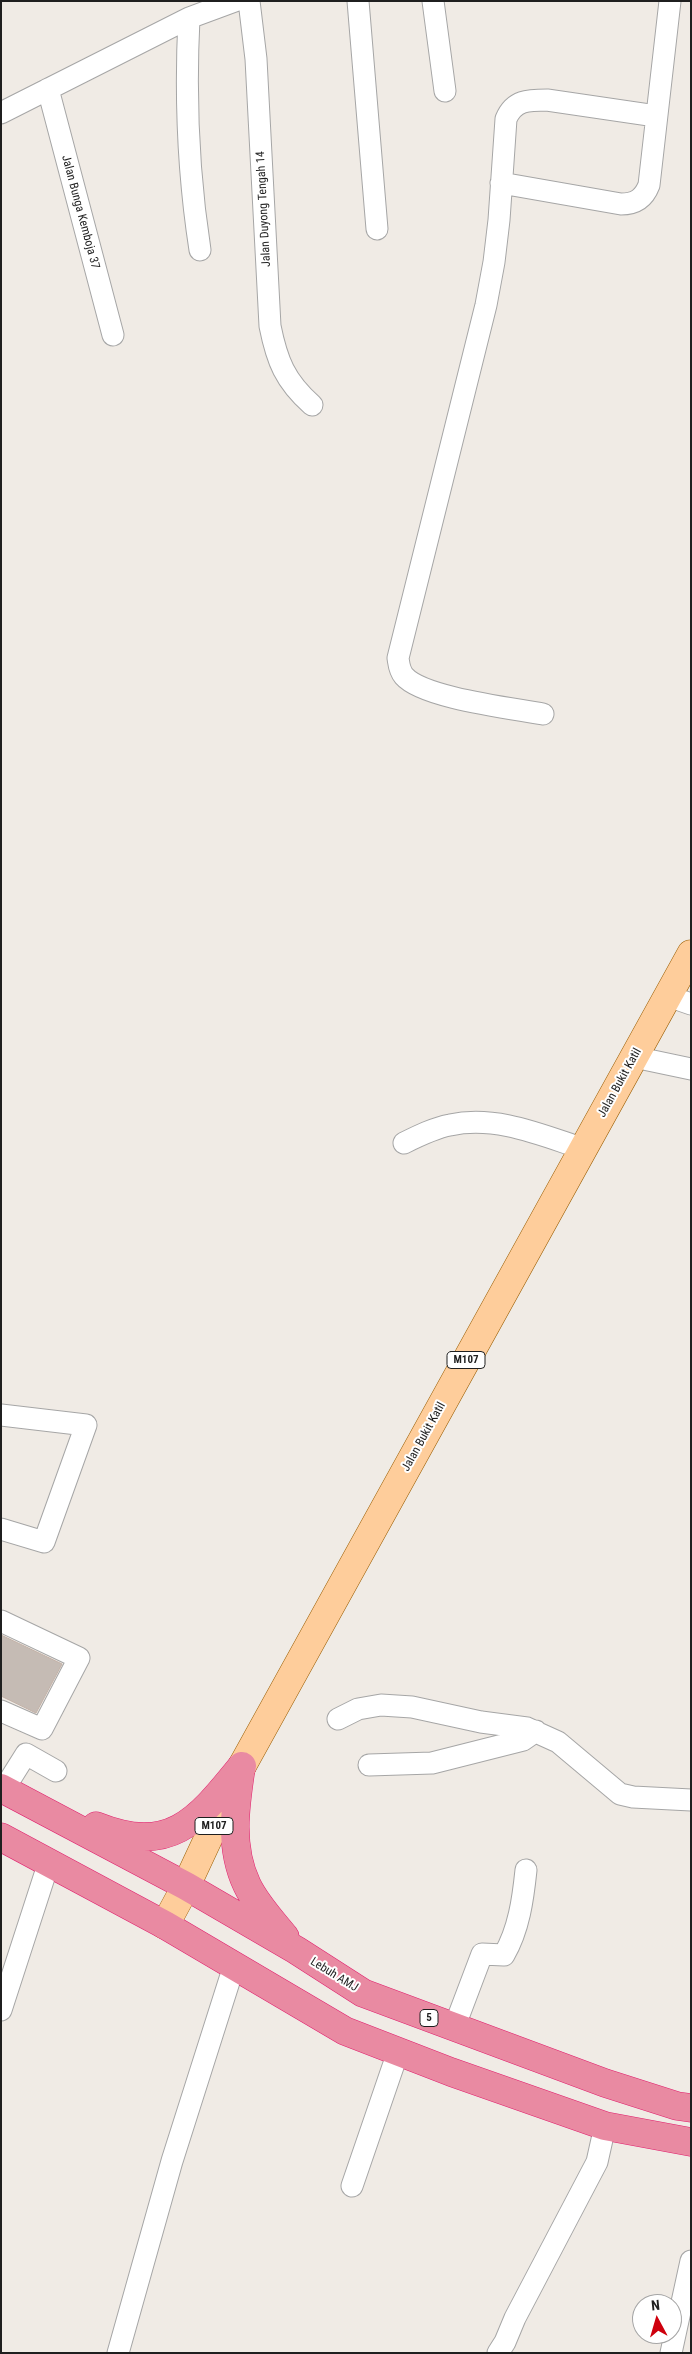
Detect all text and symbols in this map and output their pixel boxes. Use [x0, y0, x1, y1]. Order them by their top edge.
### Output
street label: Jalan Duyong Tengah 14 [254, 151, 274, 267]
street label: Jalan Bunga Kemboja 37 [58, 154, 102, 270]
street label: Jalan Bukit Katil [595, 1046, 645, 1120]
road number: M107 [447, 1352, 485, 1368]
street label: Jalan Bukit Katil [399, 1400, 449, 1474]
road number: M107 [195, 1818, 233, 1834]
street label: Lebuh AMJ [308, 1955, 360, 1995]
road number: 5 [420, 2010, 438, 2026]
north arrow [632, 2294, 682, 2344]
text: N [650, 2297, 661, 2313]

